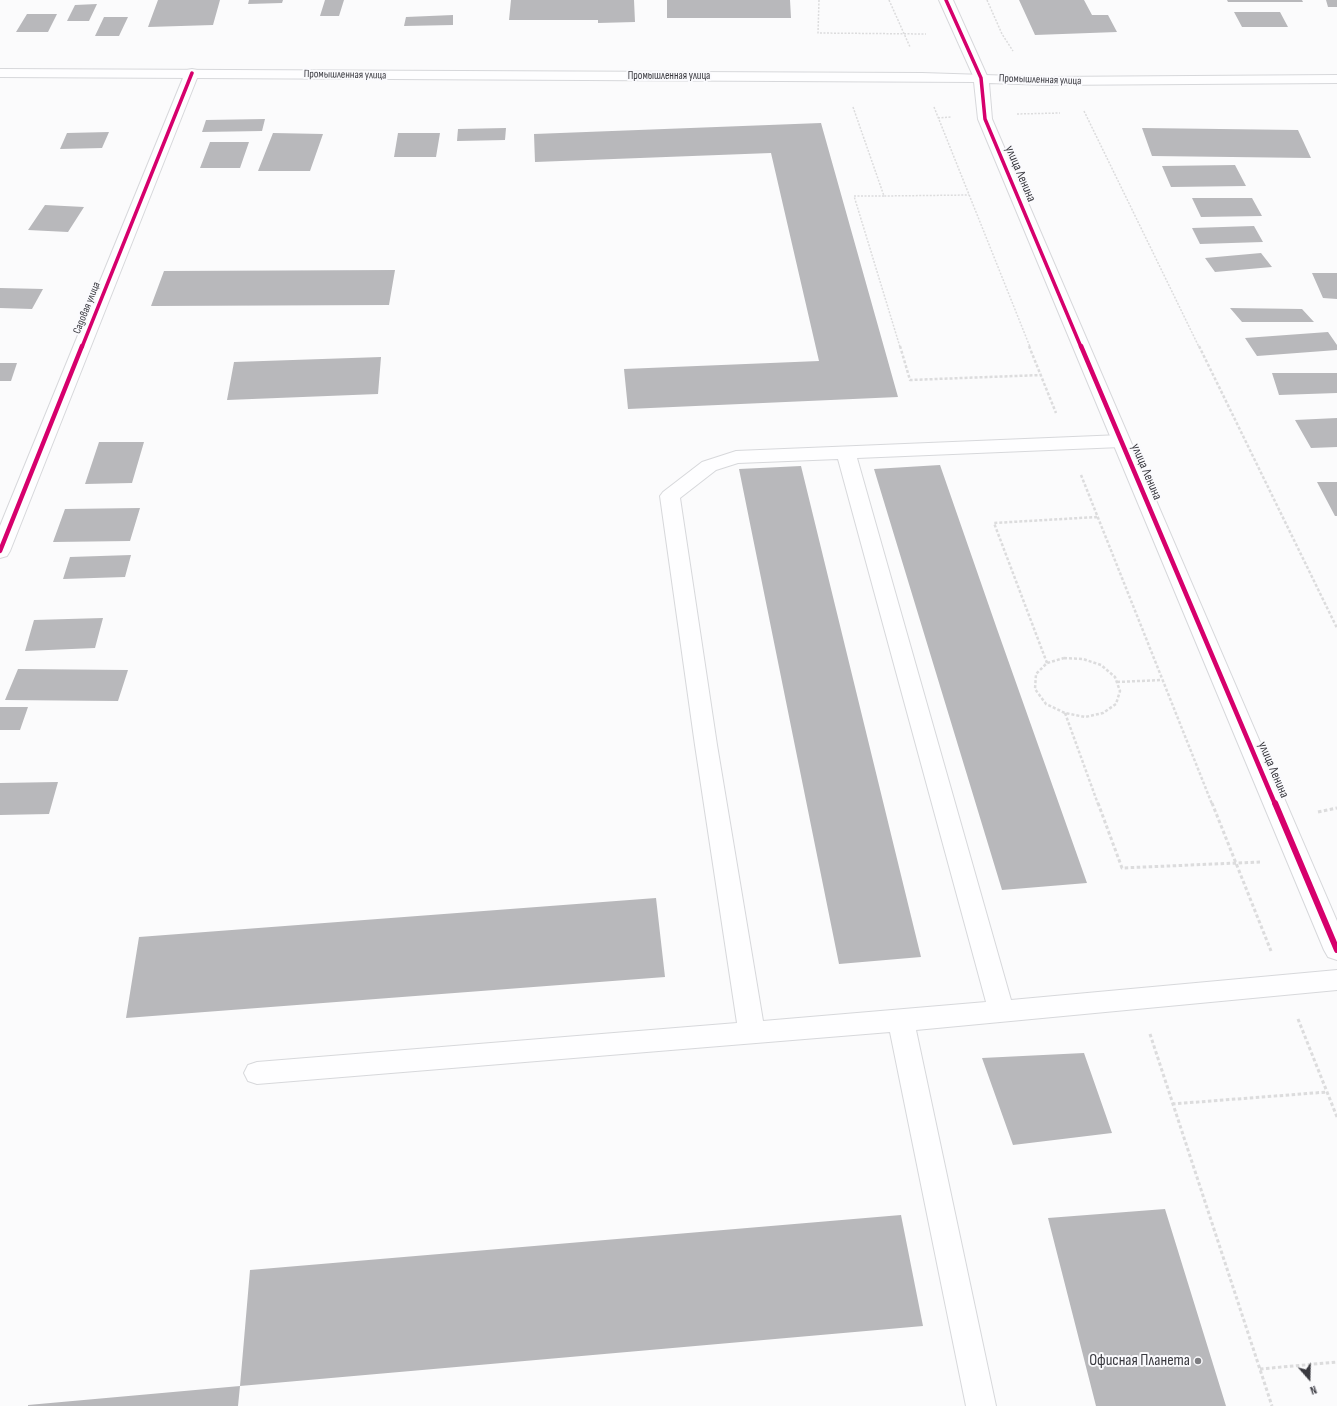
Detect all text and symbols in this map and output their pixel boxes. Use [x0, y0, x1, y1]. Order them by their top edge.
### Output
street label: Промышленная улица [304, 68, 386, 82]
street label: Промышленная улица [628, 69, 710, 83]
street label: Промышленная улица [999, 72, 1081, 88]
street label: улица Ленина [1001, 144, 1039, 204]
street label: Садовая улица [71, 280, 103, 336]
street label: улица Ленина [1127, 442, 1165, 502]
street label: улица Ленина [1254, 740, 1292, 800]
place label: Офисная Планета [1089, 1351, 1190, 1371]
marker: Офисная Планета [1193, 1356, 1203, 1366]
north arrow [1289, 1358, 1329, 1398]
text: N [1308, 1383, 1318, 1397]

